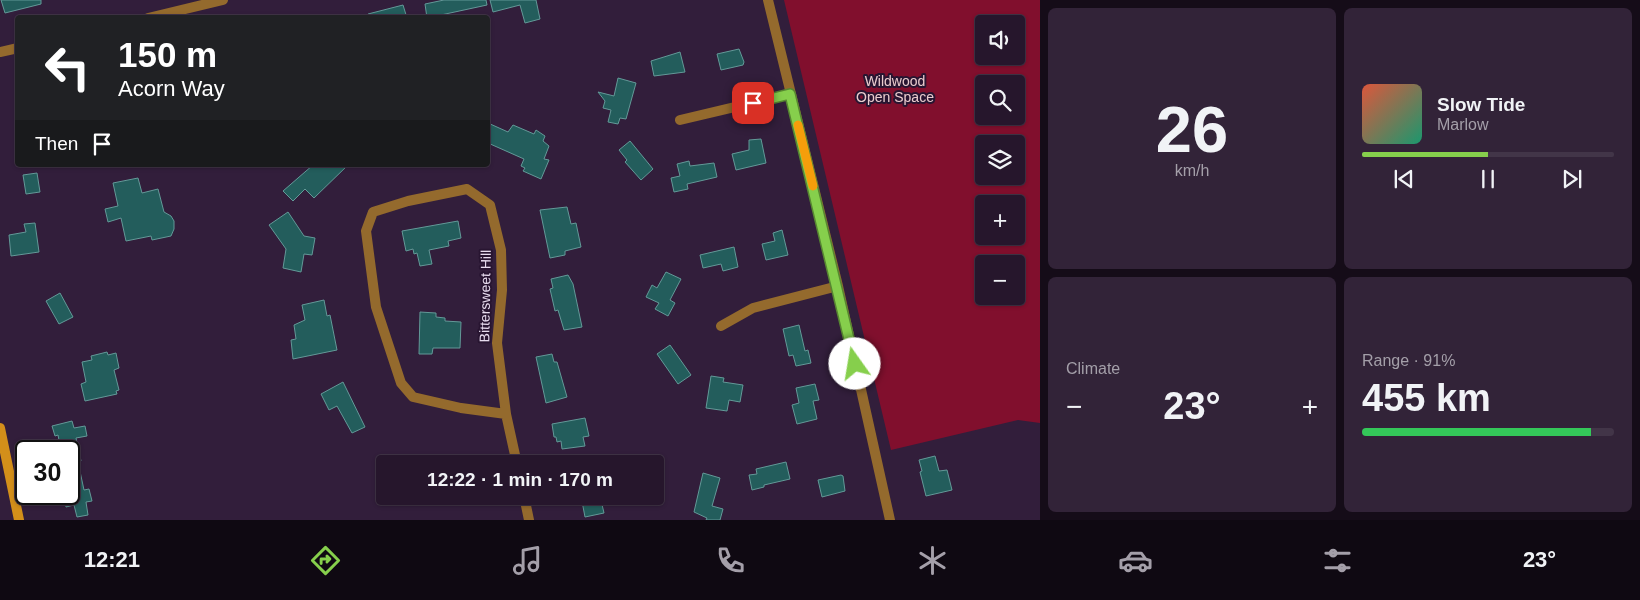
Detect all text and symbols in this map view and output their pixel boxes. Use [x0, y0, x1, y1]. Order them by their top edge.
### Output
map controls [975, 15, 1025, 305]
button: sound [975, 15, 1025, 65]
icon: left [35, 35, 100, 100]
text: 150 m [118, 35, 217, 74]
park label: Wildwood Open Space [856, 73, 934, 105]
button: search [975, 75, 1025, 125]
text: Acorn Way [118, 76, 225, 101]
pin [732, 82, 774, 124]
icon: arrive [739, 89, 767, 117]
text: 26 [1156, 93, 1228, 166]
text: Slow Tide [1437, 94, 1525, 115]
text: Marlow [1437, 116, 1489, 133]
icon: arrive [88, 130, 116, 158]
text: Then [35, 133, 78, 154]
button: layers [975, 135, 1025, 185]
text: km/h [1175, 162, 1209, 179]
icon: previous [1390, 165, 1418, 193]
icon: pause [1474, 165, 1502, 193]
icon: next [1558, 165, 1586, 193]
button: + [975, 195, 1025, 245]
street label: Bittersweet Hill [476, 250, 494, 342]
button: − [975, 255, 1025, 305]
position arrow [828, 337, 880, 389]
text: Range · 91% [1362, 352, 1455, 369]
text: Climate [1066, 360, 1120, 377]
text: 455 km [1362, 377, 1491, 419]
text: 23° [1163, 385, 1221, 427]
text: − [1066, 391, 1082, 422]
text: + [1302, 391, 1318, 422]
speed limit sign: 30 [15, 440, 80, 505]
text: 12:22 · 1 min · 170 m [427, 469, 613, 490]
icon: directions [308, 543, 343, 578]
icon: music [510, 543, 545, 578]
icon: phone [713, 543, 748, 578]
icon: climate [915, 543, 950, 578]
icon: car [1118, 543, 1153, 578]
icon: filters [1320, 543, 1355, 578]
text: 12:21 [84, 547, 140, 572]
text: 23° [1523, 547, 1556, 572]

